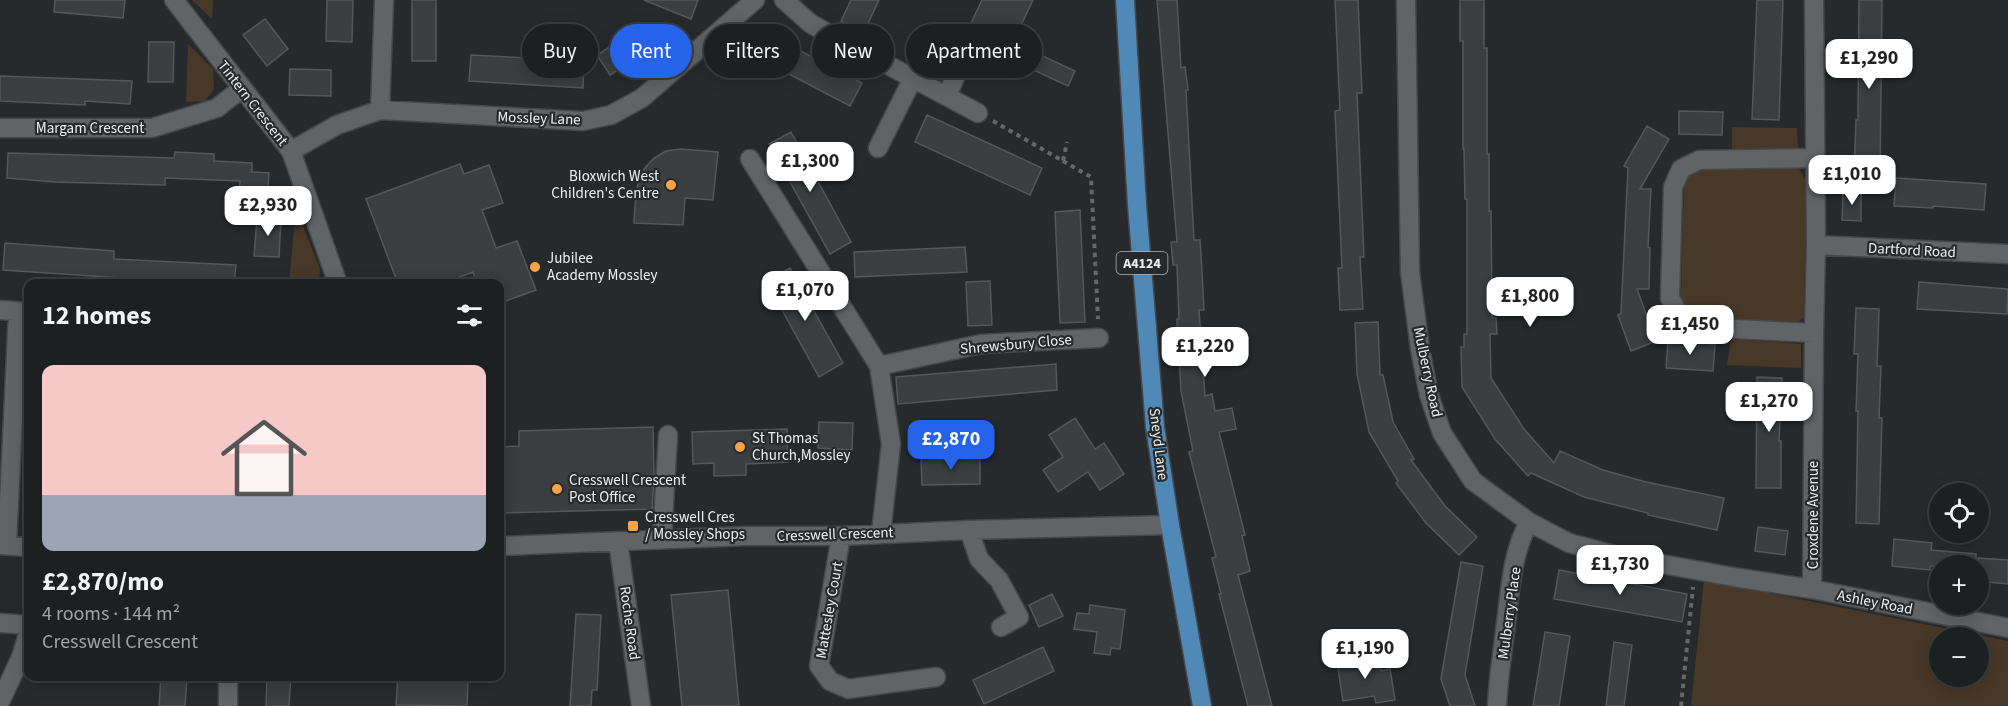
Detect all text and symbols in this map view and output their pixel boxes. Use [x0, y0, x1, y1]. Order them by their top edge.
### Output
chip: Buy [522, 24, 598, 78]
chip: Rent [610, 24, 692, 78]
chip: Filters [704, 24, 800, 78]
chip: New [812, 24, 894, 78]
chip: Apartment [906, 24, 1042, 78]
pin: £1,290 [1820, 39, 1918, 90]
text: £1,290 [1840, 44, 1898, 72]
street label: Tintern Crescent [213, 56, 293, 150]
street label: Mossley Lane [497, 107, 581, 130]
street label: Margam Crescent [36, 118, 144, 139]
pin: £1,300 [761, 142, 859, 193]
text: £1,300 [781, 147, 839, 175]
pin: £1,010 [1803, 155, 1901, 206]
text: £1,010 [1823, 160, 1881, 188]
place label: Bloxwich West Children's Centre [551, 166, 659, 204]
marker: Bloxwich West Children's Centre [664, 178, 678, 192]
pin: £2,930 [219, 186, 317, 237]
text: £2,930 [239, 191, 297, 219]
street label: Dartford Road [1868, 238, 1956, 263]
place label: Jubilee Academy Mossley [547, 248, 658, 286]
road number: A4124 [1116, 252, 1168, 274]
marker: Jubilee Academy Mossley [528, 260, 542, 274]
pin: £1,070 [756, 271, 854, 322]
text: £1,070 [776, 276, 834, 304]
pin: £1,800 [1481, 277, 1579, 328]
text: £1,800 [1501, 282, 1559, 310]
text: 12 homes [42, 297, 151, 334]
icon: filters [453, 299, 486, 332]
pin: £1,450 [1641, 305, 1739, 356]
text: £1,450 [1661, 310, 1719, 338]
street label: Mulberry Road [1408, 325, 1447, 419]
pin: £1,220 [1156, 327, 1254, 378]
street label: Shrewsbury Close [959, 329, 1073, 360]
text: £1,220 [1176, 332, 1234, 360]
pin: £1,270 [1720, 382, 1818, 433]
text: £1,270 [1740, 387, 1798, 415]
icon: home [210, 404, 318, 512]
street label: Sneyd Lane [1144, 407, 1173, 481]
pin: £2,870 [902, 420, 1000, 471]
text: £2,870 [922, 425, 980, 453]
place label: St Thomas Church,Mossley [752, 428, 851, 466]
marker: St Thomas Church,Mossley [733, 440, 747, 454]
street label: Croxdene Avenue [1803, 461, 1824, 569]
place label: Cresswell Crescent Post Office [569, 470, 686, 508]
marker: Cresswell Crescent Post Office [550, 482, 564, 496]
map controls [1929, 483, 1989, 687]
button: locate [1929, 483, 1989, 543]
place label: Cresswell Cres / Mossley Shops [645, 507, 745, 545]
marker: Cresswell Cres / Mossley Shops [626, 519, 640, 533]
street label: Cresswell Crescent [776, 522, 894, 547]
pin: £1,730 [1571, 545, 1669, 596]
text: £1,730 [1591, 550, 1649, 578]
button: + [1929, 555, 1989, 615]
street label: Mattesley Court [811, 560, 848, 660]
text: £2,870/mo [42, 563, 164, 600]
street label: Mulberry Place [1493, 565, 1526, 661]
street label: Roche Road [614, 585, 645, 661]
street label: Ashley Road [1835, 585, 1914, 620]
text: 4 rooms · 144 m² [42, 600, 180, 628]
button: − [1929, 627, 1989, 687]
text: Cresswell Crescent [42, 628, 198, 656]
pin: £1,190 [1316, 629, 1414, 680]
text: £1,190 [1336, 634, 1394, 662]

